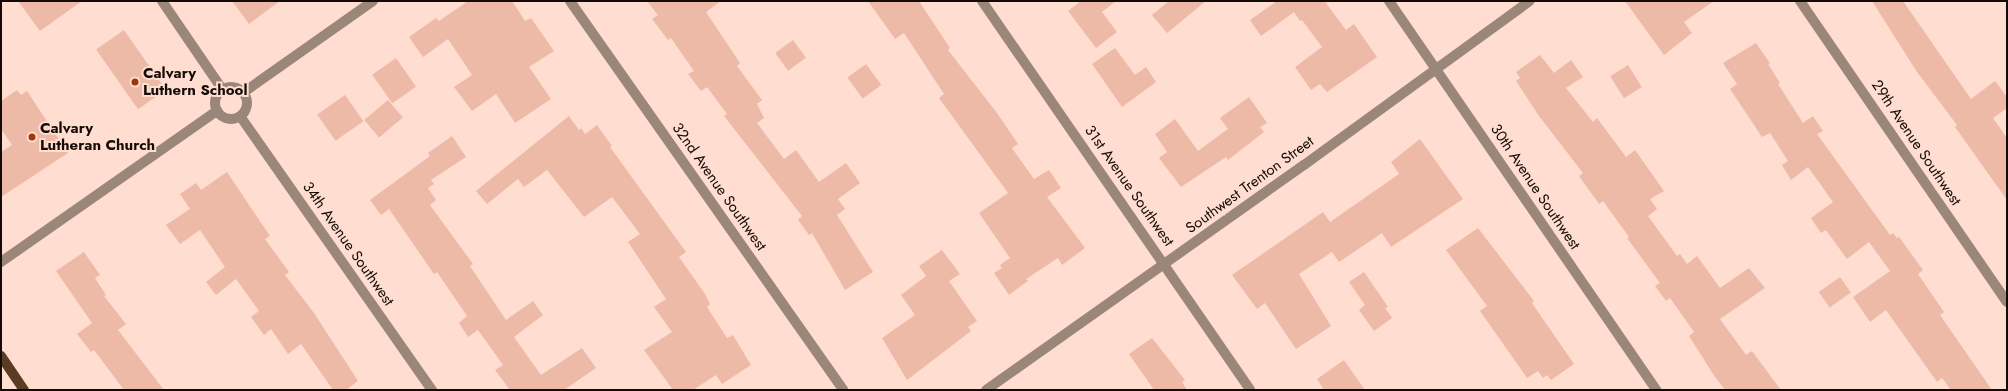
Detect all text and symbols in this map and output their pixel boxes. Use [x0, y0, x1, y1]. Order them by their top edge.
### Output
place label: Calvary Luthern School [143, 64, 248, 99]
marker: Calvary Luthern School [130, 77, 140, 87]
street label: 29th Avenue Southwest [1867, 77, 1965, 209]
place label: Calvary Lutheran Church [40, 119, 155, 154]
street label: 32nd Avenue Southwest [668, 120, 770, 254]
street label: 30th Avenue Southwest [1486, 121, 1584, 253]
street label: 31st Avenue Southwest [1081, 122, 1177, 250]
marker: Calvary Lutheran Church [27, 132, 37, 142]
street label: Southwest Trenton Street [1183, 133, 1317, 237]
street label: 34th Avenue Southwest [298, 179, 398, 309]

